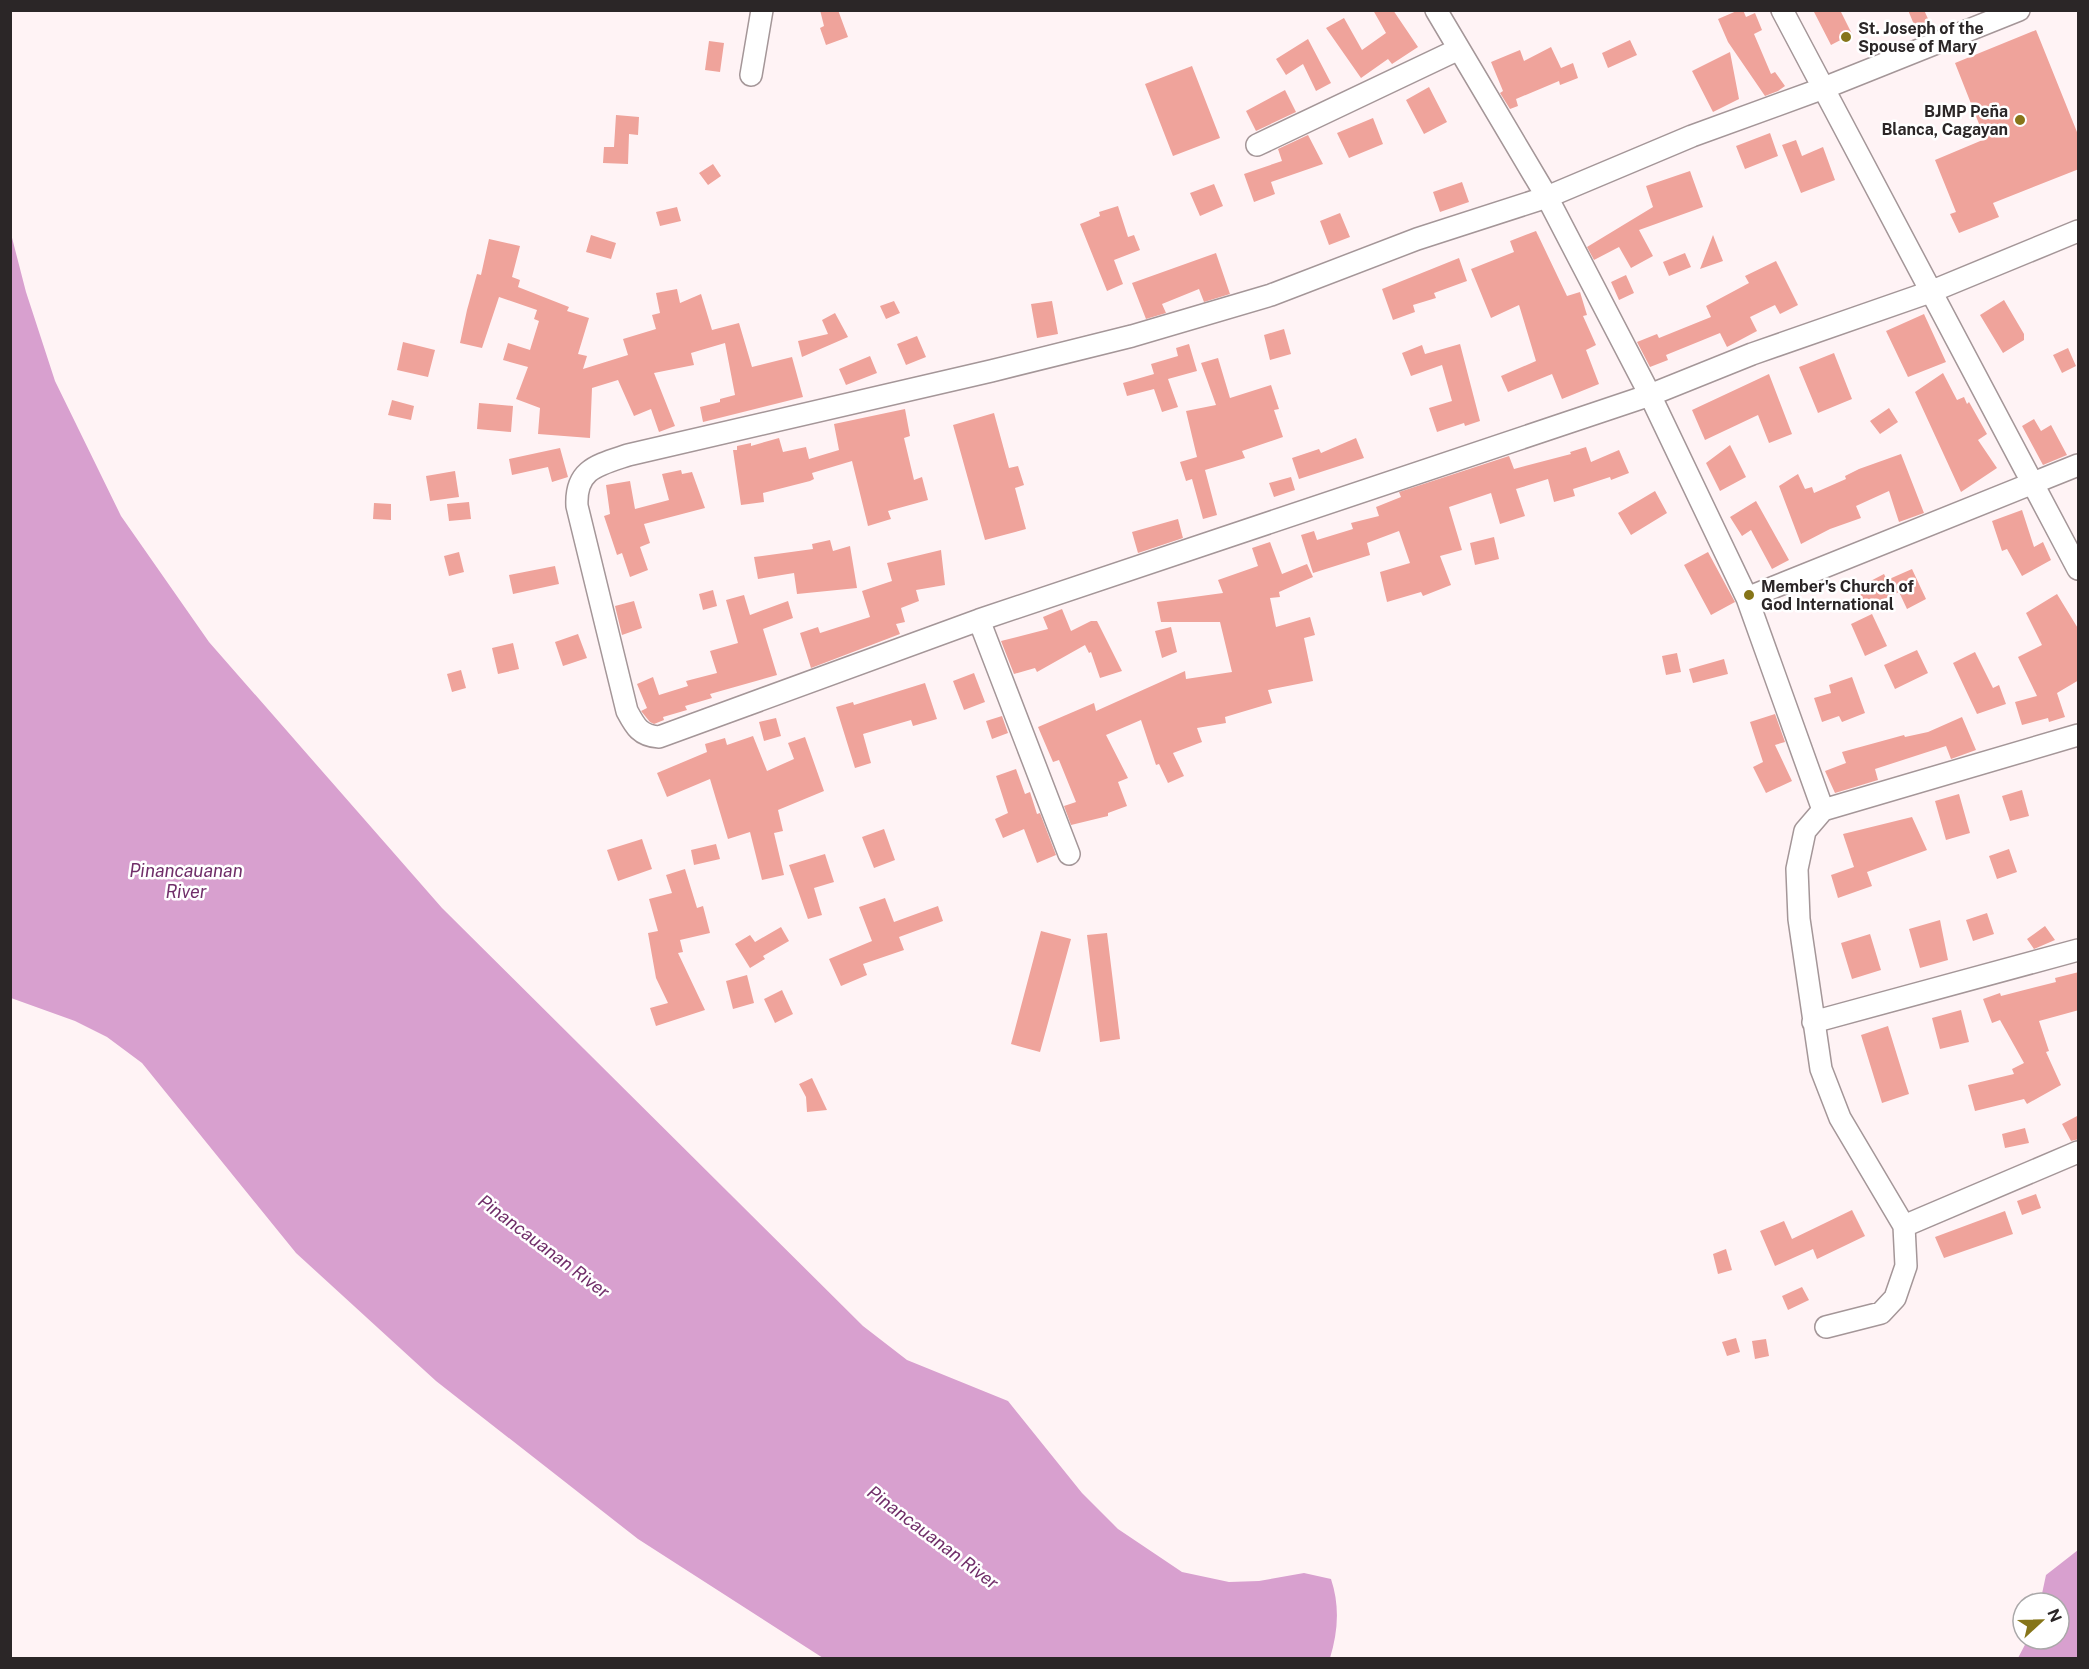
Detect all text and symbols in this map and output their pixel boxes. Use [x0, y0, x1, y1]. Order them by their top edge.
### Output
place label: St. Joseph of the Spouse of Mary [1858, 19, 1984, 56]
marker: St. Joseph of the Spouse of Mary [1839, 30, 1853, 44]
place label: BJMP Peña Blanca, Cagayan [1881, 102, 2008, 139]
marker: BJMP Peña Blanca, Cagayan [2013, 113, 2027, 127]
place label: Member's Church of God International [1761, 577, 1915, 614]
marker: Member's Church of God International [1742, 588, 1756, 602]
water label: Pinancauanan River [129, 860, 243, 902]
water label: Pinancauanan River [474, 1190, 614, 1302]
water label: Pinancauanan River [863, 1481, 1003, 1593]
north arrow [2011, 1591, 2071, 1651]
text: N [2043, 1606, 2066, 1625]

